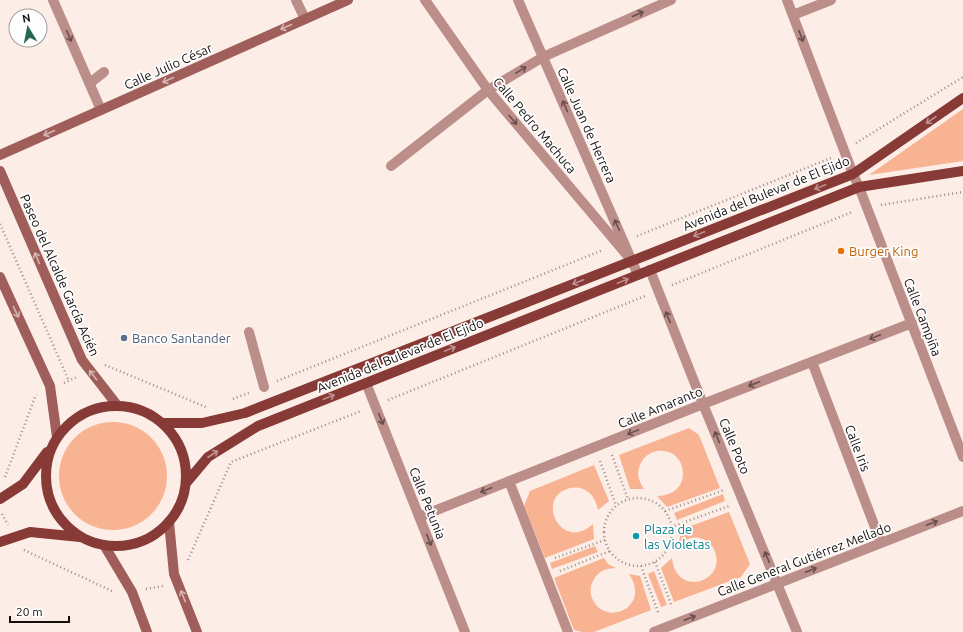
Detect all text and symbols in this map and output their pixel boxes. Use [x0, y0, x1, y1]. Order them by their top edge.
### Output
north arrow [8, 8, 48, 48]
one-way arrow [632, 10, 644, 17]
text: N [21, 12, 31, 25]
one-way arrow [281, 24, 293, 31]
one-way arrow [65, 29, 73, 41]
one-way arrow [798, 30, 805, 43]
street label: Calle Julio César [122, 40, 214, 92]
one-way arrow [515, 65, 527, 73]
street label: Calle Juan de Herrera [555, 65, 619, 185]
street label: Calle Pedro Machuca [491, 74, 579, 176]
one-way arrow [162, 77, 174, 84]
one-way arrow [561, 100, 568, 112]
one-way arrow [508, 114, 517, 125]
one-way arrow [926, 116, 937, 124]
one-way arrow [43, 130, 55, 137]
street label: Avenida del Bulevar de El Ejido [681, 153, 851, 233]
one-way arrow [815, 183, 827, 191]
street label: Paseo del Alcalde García Acién [18, 192, 102, 358]
one-way arrow [613, 219, 620, 231]
one-way arrow [694, 231, 706, 239]
place label: Burger King [849, 244, 918, 258]
marker: Burger King [836, 246, 846, 256]
one-way arrow [33, 252, 41, 264]
street label: Calle Campiña [902, 276, 944, 358]
one-way arrow [617, 277, 629, 284]
one-way arrow [573, 279, 585, 287]
one-way arrow [13, 306, 20, 318]
one-way arrow [664, 311, 671, 323]
street label: Avenida del Bulevar de El Ejido [315, 315, 485, 395]
place label: Banco Santander [132, 331, 231, 345]
marker: Banco Santander [119, 333, 129, 343]
one-way arrow [870, 334, 882, 342]
one-way arrow [444, 345, 456, 353]
one-way arrow [89, 369, 97, 380]
one-way arrow [749, 381, 761, 389]
street label: Calle Amaranto [616, 384, 704, 430]
one-way arrow [323, 393, 335, 401]
one-way arrow [377, 412, 385, 424]
street label: Calle Poto [717, 416, 753, 476]
street label: Calle Iris [843, 423, 873, 474]
one-way arrow [628, 428, 640, 436]
one-way arrow [713, 431, 720, 443]
one-way arrow [207, 450, 218, 458]
street label: Calle Petunia [407, 465, 449, 541]
one-way arrow [481, 487, 493, 494]
street label: Calle General Gutiérrez Mellado [715, 519, 893, 599]
one-way arrow [925, 519, 937, 526]
place label: Plaza de las Violetas [644, 522, 711, 551]
marker: Plaza de las Violetas [631, 531, 641, 541]
one-way arrow [425, 533, 433, 545]
one-way arrow [763, 551, 770, 563]
one-way arrow [804, 566, 816, 574]
one-way arrow [178, 590, 186, 602]
scale bar [10, 598, 69, 624]
text: 20 m [16, 605, 43, 618]
one-way arrow [683, 613, 695, 621]

